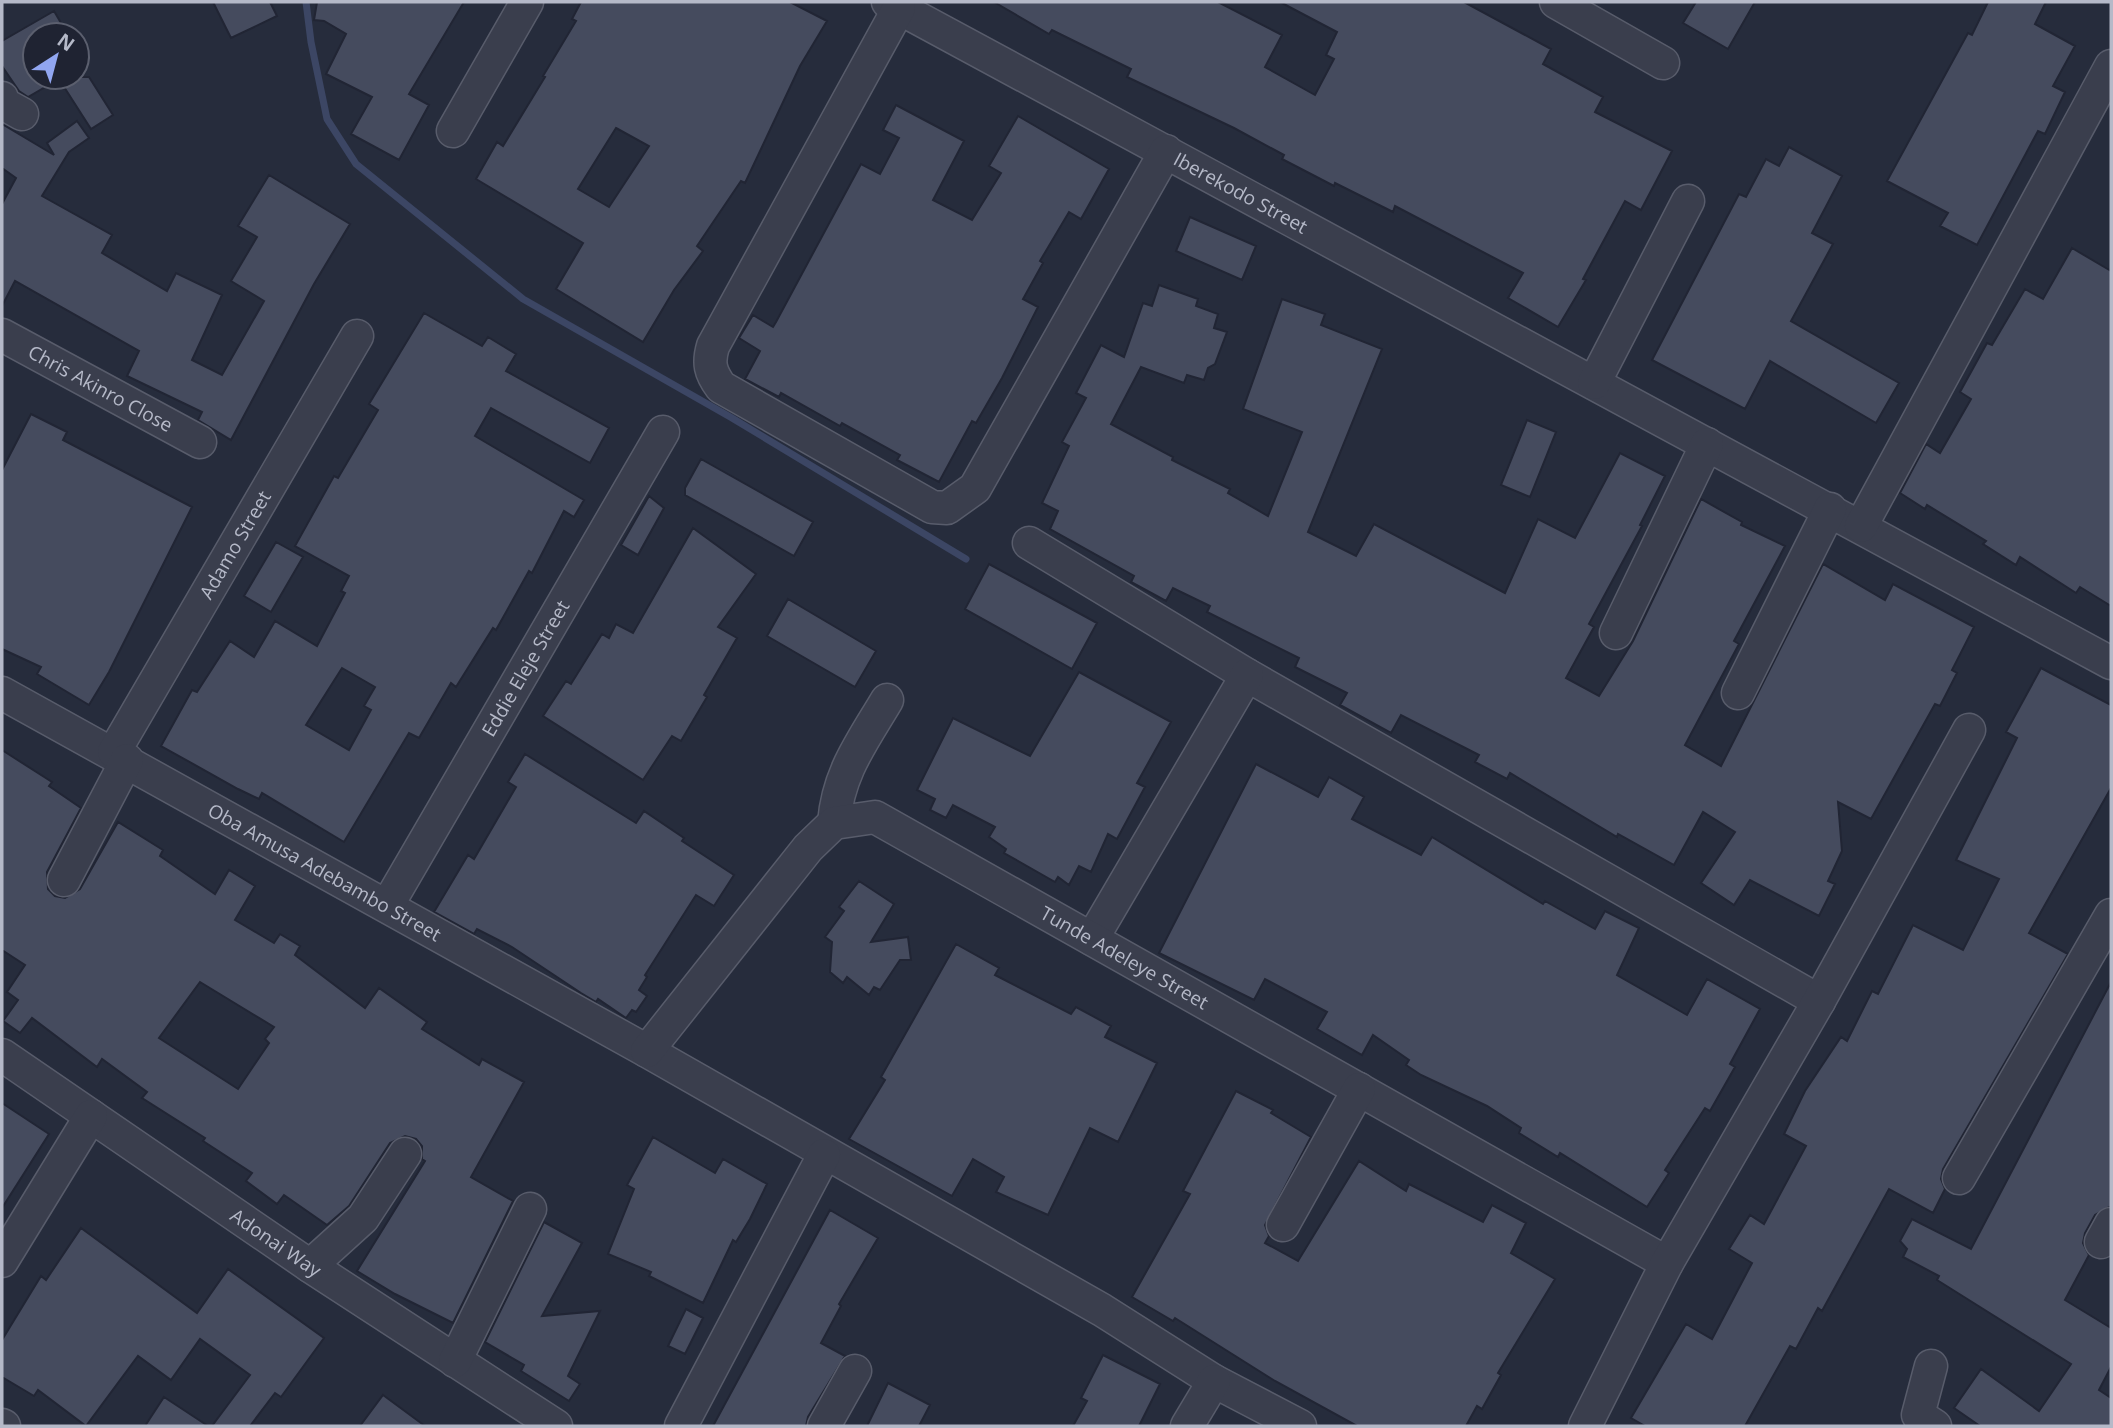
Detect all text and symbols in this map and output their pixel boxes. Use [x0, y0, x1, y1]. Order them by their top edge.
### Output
north arrow [21, 21, 91, 91]
text: N [52, 27, 80, 57]
street label: Iberekodo Street [1169, 146, 1312, 240]
street label: Chris Akinro Close [24, 339, 177, 438]
street label: Adamo Street [193, 486, 277, 604]
street label: Eddie Eleje Street [475, 595, 575, 741]
street label: Oba Amusa Adebambo Street [203, 797, 446, 947]
street label: Tunde Adeleye Street [1036, 900, 1213, 1015]
street label: Adonai Way [225, 1202, 327, 1283]

